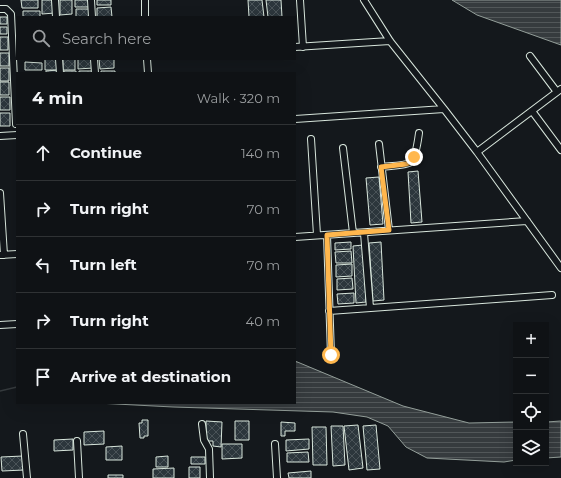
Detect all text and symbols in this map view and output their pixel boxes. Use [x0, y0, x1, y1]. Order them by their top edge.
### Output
search box [16, 16, 296, 60]
icon: search [30, 27, 52, 49]
text: Search here [62, 29, 151, 48]
text: 4 min [32, 88, 83, 108]
text: Walk · 320 m [197, 90, 280, 106]
icon: ahead [32, 142, 54, 164]
text: Continue [70, 143, 142, 162]
text: 140 m [241, 145, 280, 161]
route end [405, 148, 423, 166]
icon: right [32, 198, 54, 220]
text: Turn right [70, 199, 149, 218]
text: 70 m [247, 201, 280, 217]
icon: left [32, 254, 54, 276]
text: Turn left [70, 255, 137, 274]
text: 70 m [247, 257, 280, 273]
icon: right [32, 310, 54, 332]
text: Turn right [70, 311, 149, 330]
text: 40 m [246, 313, 280, 329]
map controls [513, 322, 549, 466]
button: + [513, 322, 549, 358]
route start [322, 346, 340, 364]
button: − [513, 358, 549, 394]
icon: arrive [32, 366, 54, 388]
text: Arrive at destination [70, 367, 231, 386]
button: locate [513, 394, 549, 430]
button: layers [513, 430, 549, 466]

